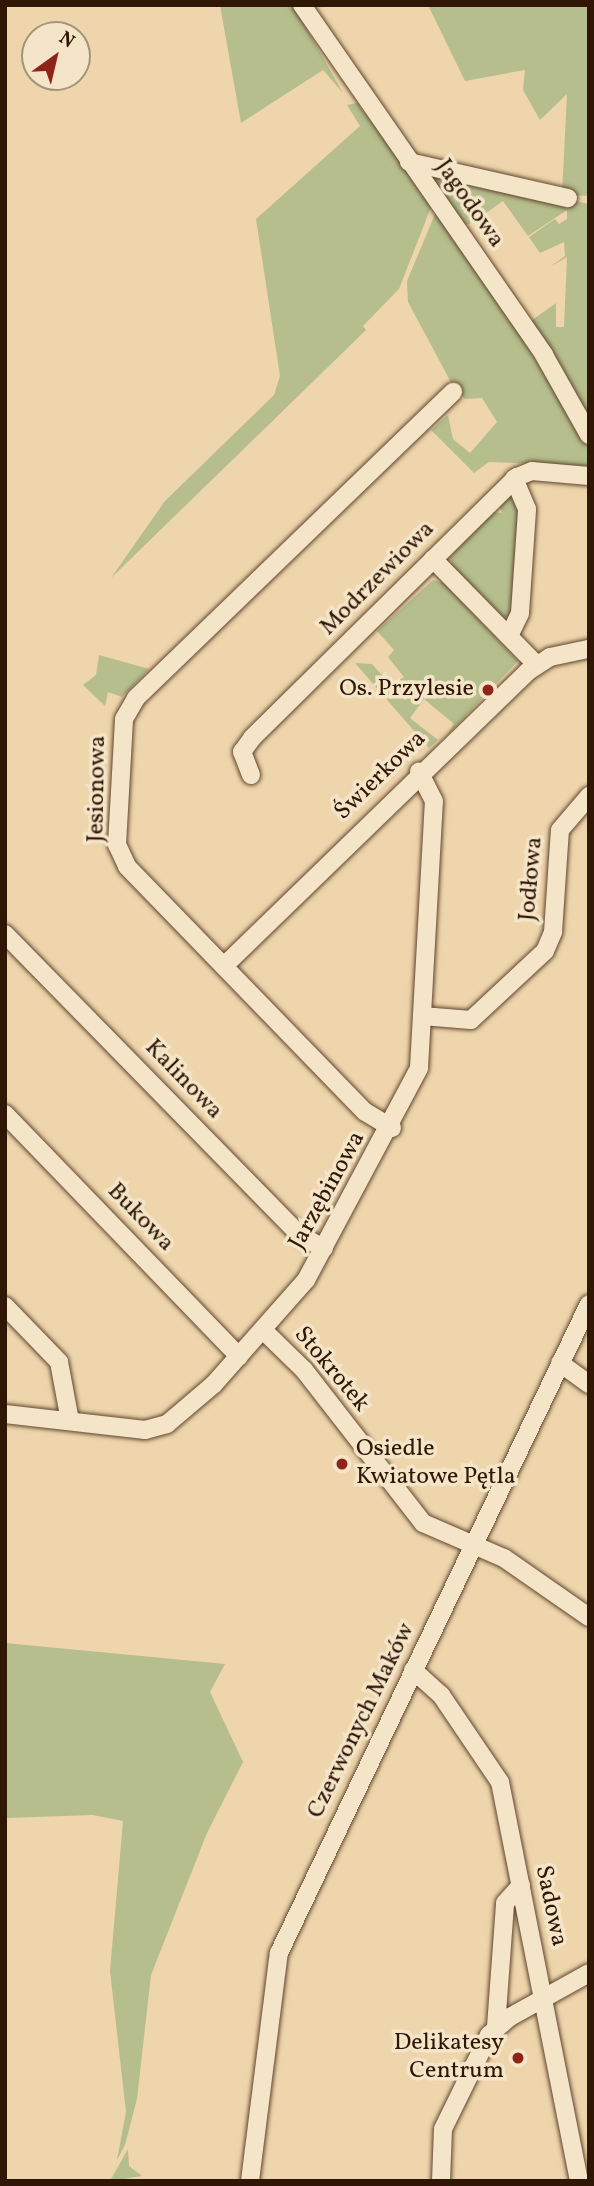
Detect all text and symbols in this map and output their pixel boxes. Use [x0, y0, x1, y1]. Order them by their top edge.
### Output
north arrow [21, 21, 91, 91]
text: N [54, 26, 80, 55]
street label: Jagodowa [428, 154, 510, 254]
street label: Modrzewiowa [315, 516, 441, 642]
place label: Os. Przylesie [339, 676, 474, 704]
marker: Os. Przylesie [480, 682, 496, 698]
street label: Świerkowa [329, 725, 433, 827]
street label: Jesionowa [83, 735, 113, 843]
street label: Jodłowa [514, 836, 550, 922]
street label: Kalinowa [138, 1034, 228, 1126]
street label: Jarzębinowa [284, 1127, 372, 1255]
street label: Bukowa [100, 1178, 180, 1258]
street label: Stokrotek [287, 1321, 375, 1419]
place label: Osiedle Kwiatowe Pętla [356, 1436, 516, 1492]
marker: Osiedle Kwiatowe Pętla [334, 1456, 350, 1472]
street label: Czerwonych Maków [302, 1619, 422, 1823]
street label: Sadowa [527, 1863, 573, 1949]
place label: Delikatesy Centrum [394, 2030, 504, 2086]
marker: Delikatesy Centrum [510, 2050, 526, 2066]

